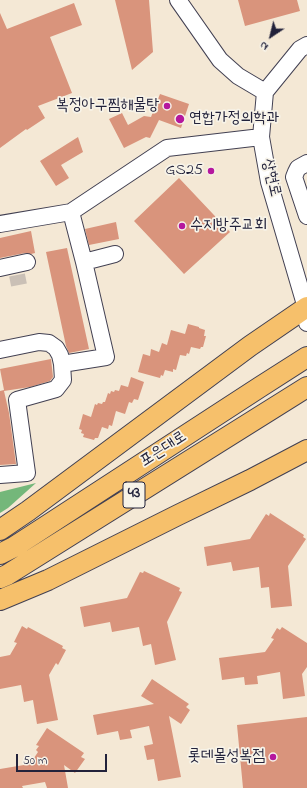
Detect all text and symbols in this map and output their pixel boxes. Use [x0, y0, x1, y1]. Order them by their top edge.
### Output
north arrow [251, 16, 291, 56]
text: N [256, 37, 272, 55]
place label: 복정아구찜해물탕 [56, 96, 159, 116]
marker: 복정아구찜해물탕 [162, 101, 172, 111]
place label: 연합가정의학과 [189, 109, 279, 129]
marker: 연합가정의학과 [174, 113, 186, 125]
street label: 상현로 [256, 157, 284, 199]
place label: GS25 [166, 161, 203, 181]
marker: GS25 [206, 166, 216, 176]
place label: 수지방주교회 [190, 216, 267, 236]
marker: 수지방주교회 [177, 221, 187, 231]
street label: 포은대로 [137, 428, 191, 472]
road number: 43 [123, 482, 145, 508]
scale bar [18, 746, 109, 772]
place label: 롯데몰성복점 [188, 747, 265, 767]
text: 50 m [23, 752, 47, 770]
marker: 롯데몰성복점 [268, 752, 278, 762]

